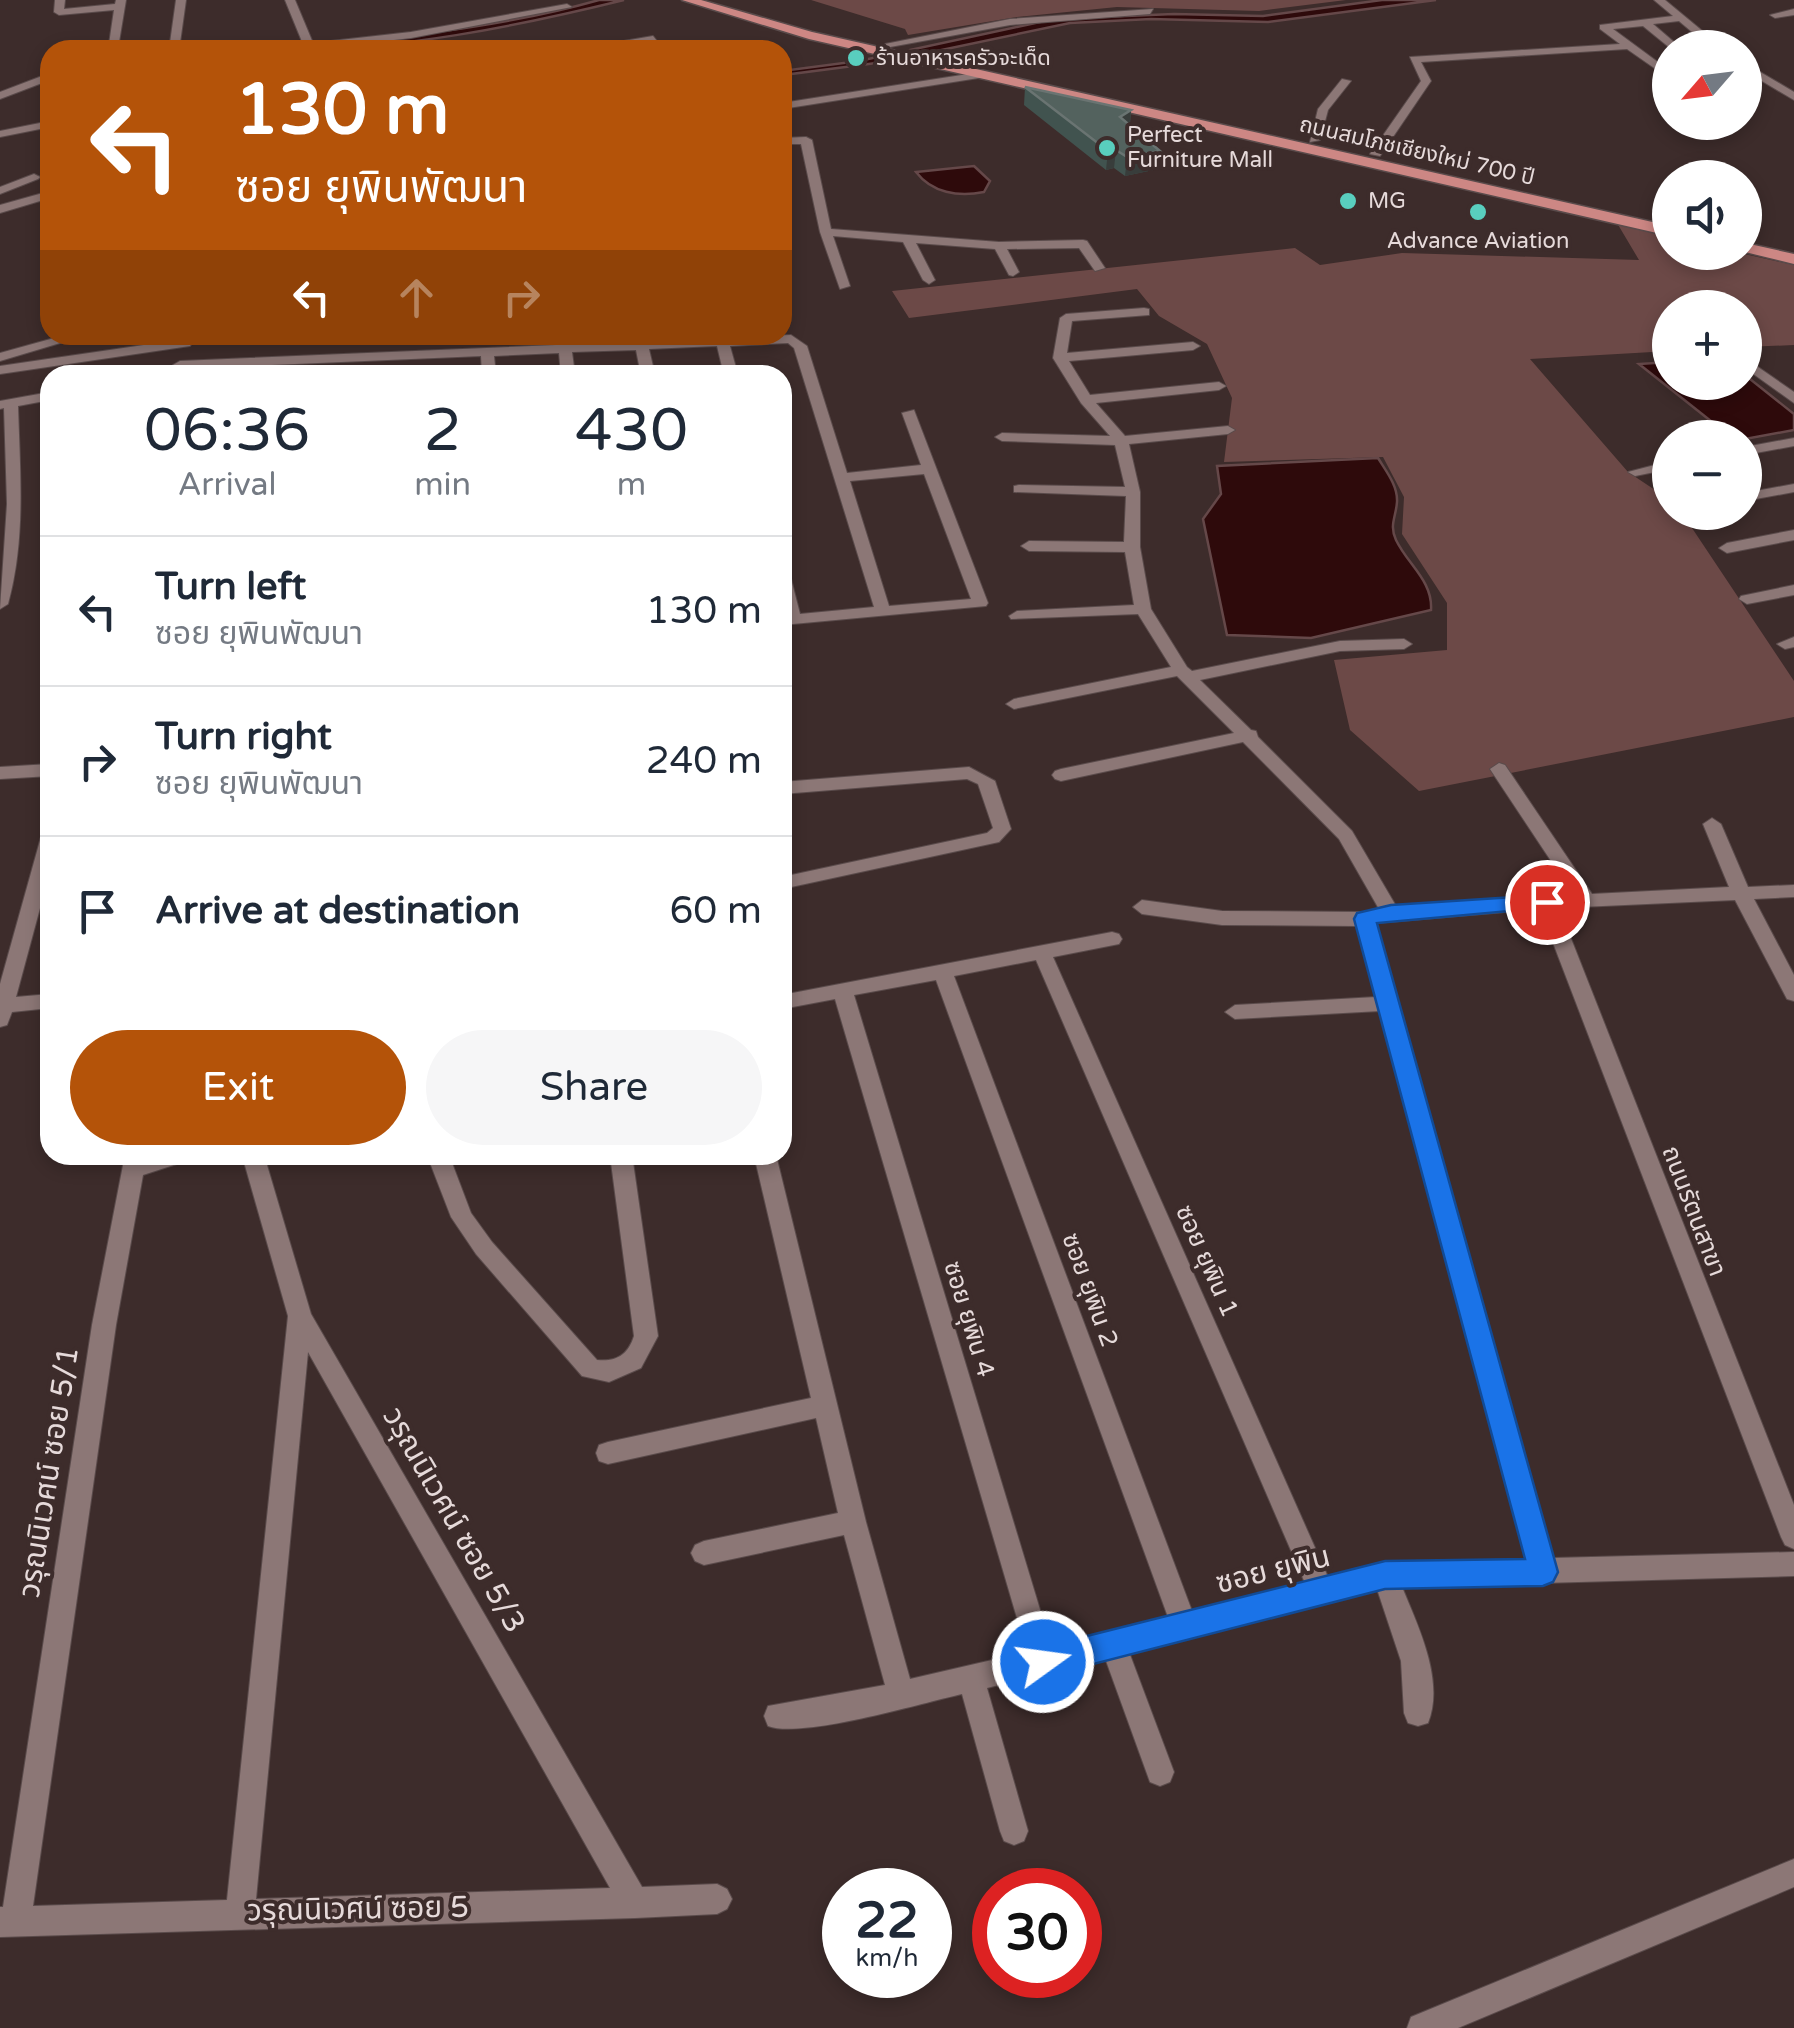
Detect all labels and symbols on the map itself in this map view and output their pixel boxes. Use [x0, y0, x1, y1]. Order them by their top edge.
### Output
north arrow [1652, 30, 1762, 140]
place label: ร้านอาหารครัวจะเด็ด [876, 45, 1051, 71]
marker: ร้านอาหารครัวจะเด็ด [845, 47, 867, 69]
street label: ถนนสมโภชเชียงใหม่ 700 ปี [1297, 111, 1537, 191]
place label: Perfect Furniture Mall [1127, 122, 1273, 173]
marker: Perfect Furniture Mall [1096, 137, 1118, 159]
place label: MG [1368, 188, 1406, 214]
marker: MG [1337, 190, 1359, 212]
marker: Advance Aviation [1467, 201, 1489, 223]
place label: Advance Aviation [1387, 228, 1569, 254]
pin [1505, 860, 1590, 945]
street label: ถนนรัตนสาขา [1655, 1141, 1733, 1281]
street label: ซอย ยุพิน 1 [1169, 1200, 1245, 1322]
street label: ซอย ยุพิน 2 [1055, 1229, 1125, 1351]
street label: ซอย ยุพิน 4 [937, 1258, 1001, 1380]
street label: วรุณนิเวศน์ ซอย 5/1 [11, 1344, 87, 1600]
street label: วรุณนิเวศน์ ซอย 5/3 [375, 1401, 533, 1639]
street label: ซอย ยุพิน [1212, 1538, 1334, 1602]
position arrow [991, 1610, 1095, 1714]
speed limit sign: 30 [972, 1868, 1102, 1998]
street label: วรุณนิเวศน์ ซอย 5 [247, 1889, 469, 1929]

